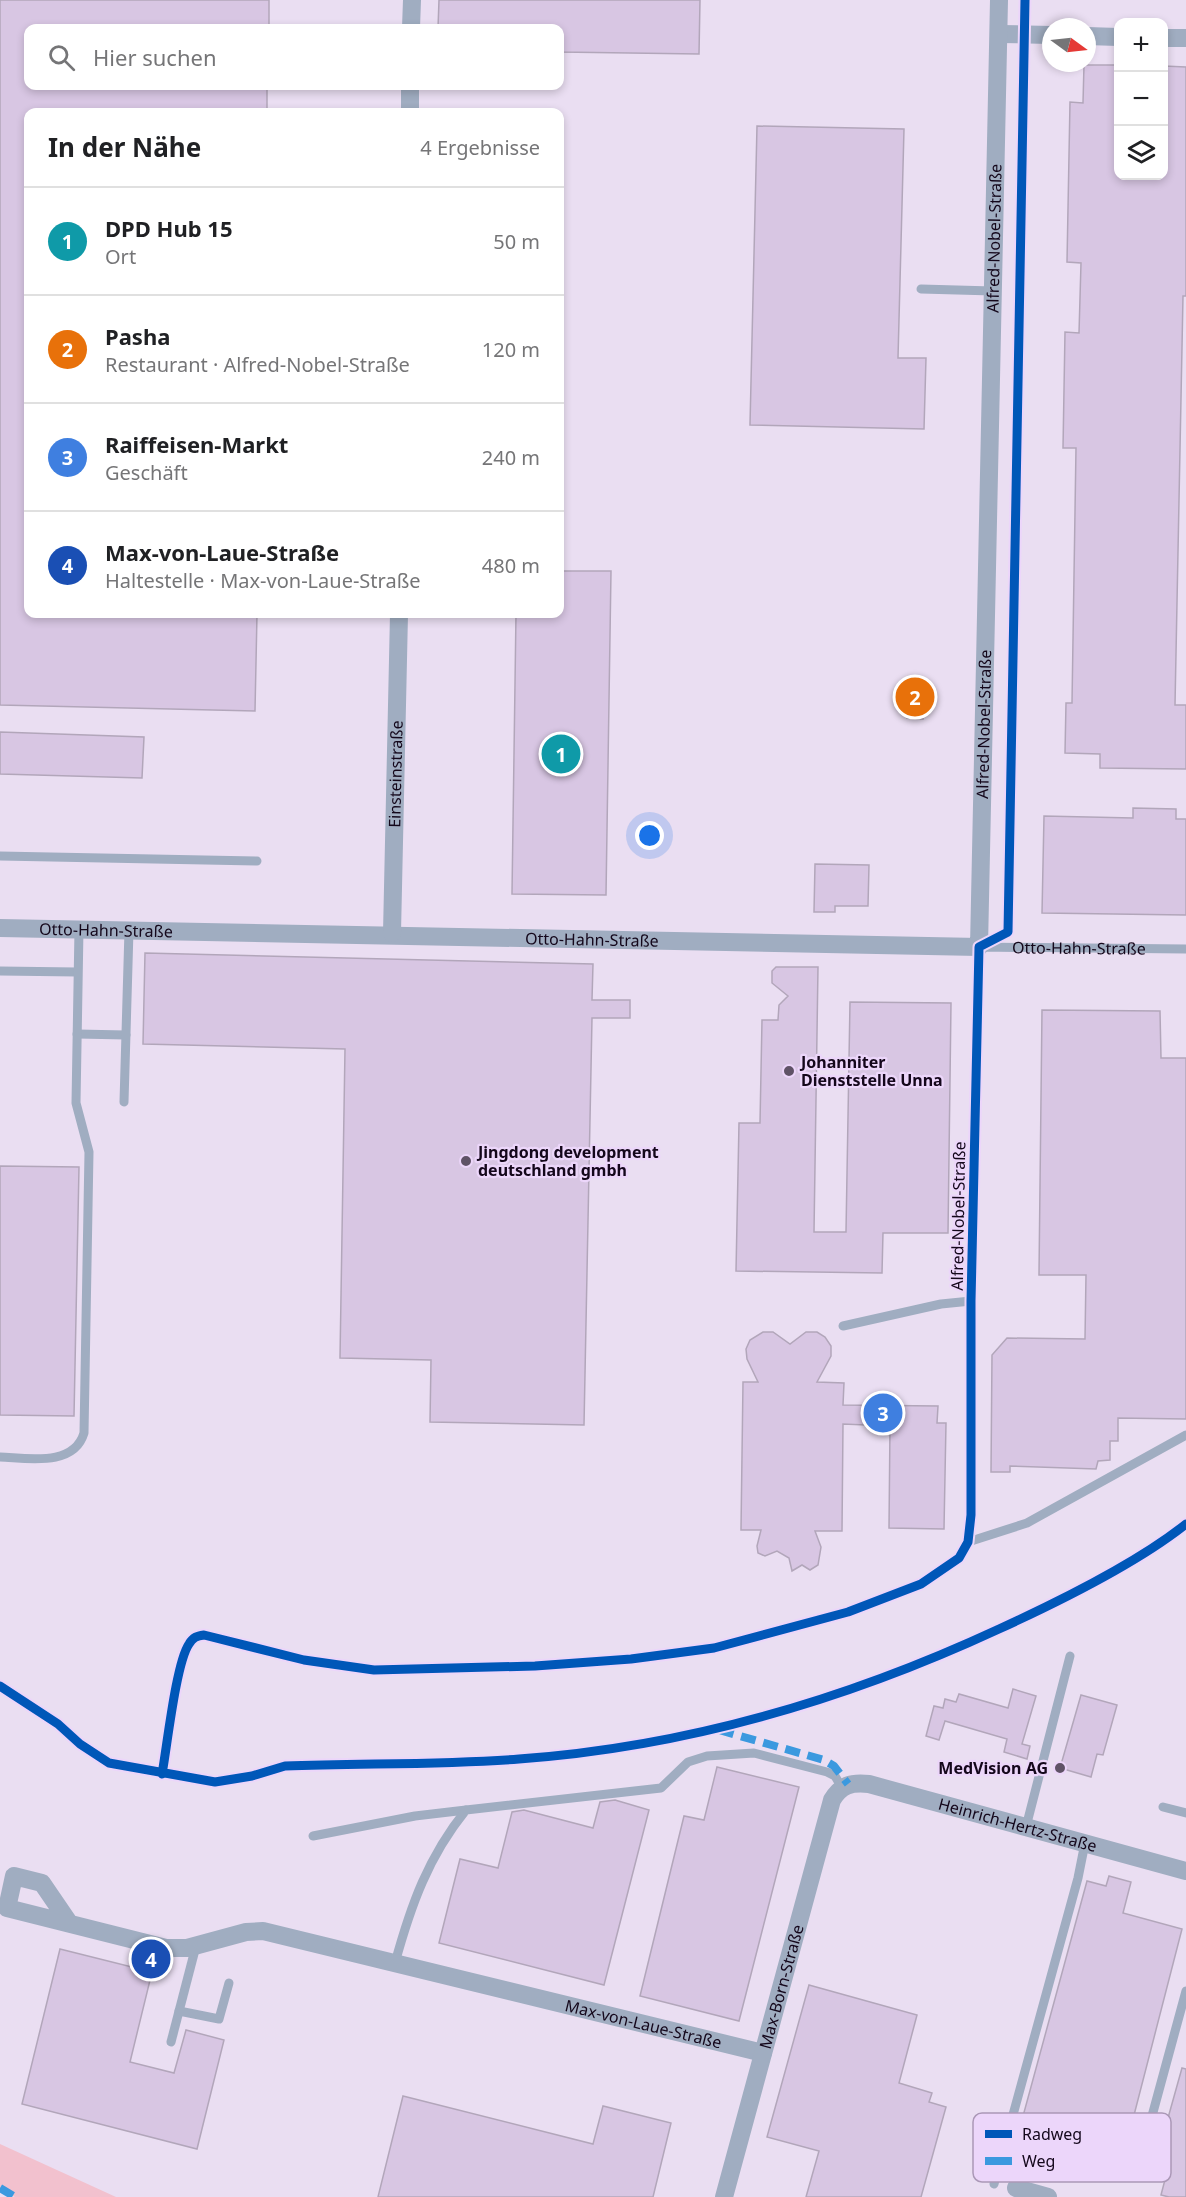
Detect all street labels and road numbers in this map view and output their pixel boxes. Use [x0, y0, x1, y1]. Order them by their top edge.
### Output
street label: Alfred-Nobel-Straße [981, 164, 1007, 313]
street label: Alfred-Nobel-Straße [971, 649, 996, 799]
street label: Einsteinstraße [383, 720, 408, 828]
street label: Otto-Hahn-Straße [39, 918, 173, 942]
street label: Otto-Hahn-Straße [525, 927, 659, 952]
street label: Otto-Hahn-Straße [1012, 936, 1146, 960]
street label: Alfred-Nobel-Straße [946, 1141, 970, 1291]
street label: Heinrich-Hertz-Straße [936, 1793, 1099, 1857]
street label: Max-Born-Straße [754, 1922, 809, 2051]
street label: Max-von-Laue-Straße [563, 1994, 724, 2054]

